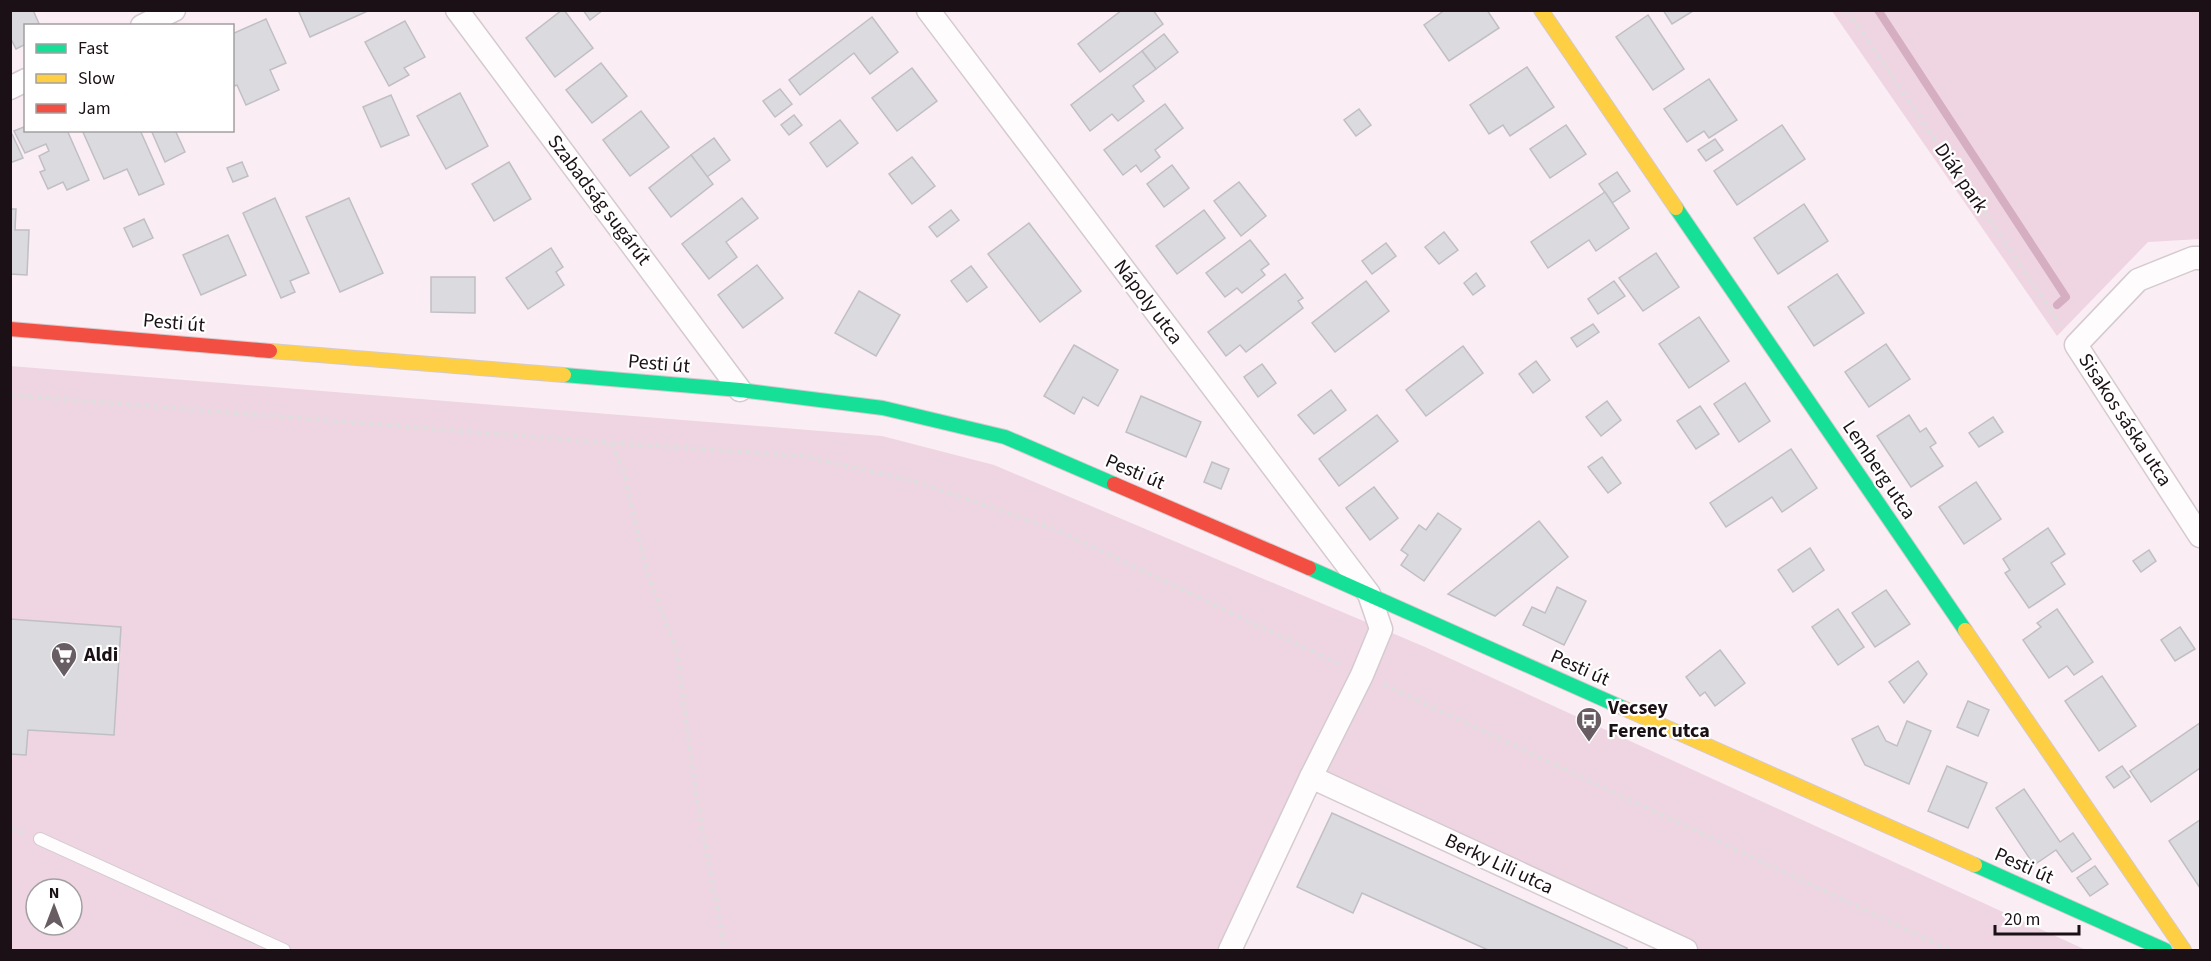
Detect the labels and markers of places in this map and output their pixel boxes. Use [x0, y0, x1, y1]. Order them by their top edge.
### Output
supermarket icon: Aldi [49, 640, 79, 678]
place label: Aldi [83, 641, 118, 669]
place label: Vecsey Ferenc utca [1607, 694, 1710, 745]
bus stop icon: Vecsey Ferenc utca [1574, 705, 1604, 743]

